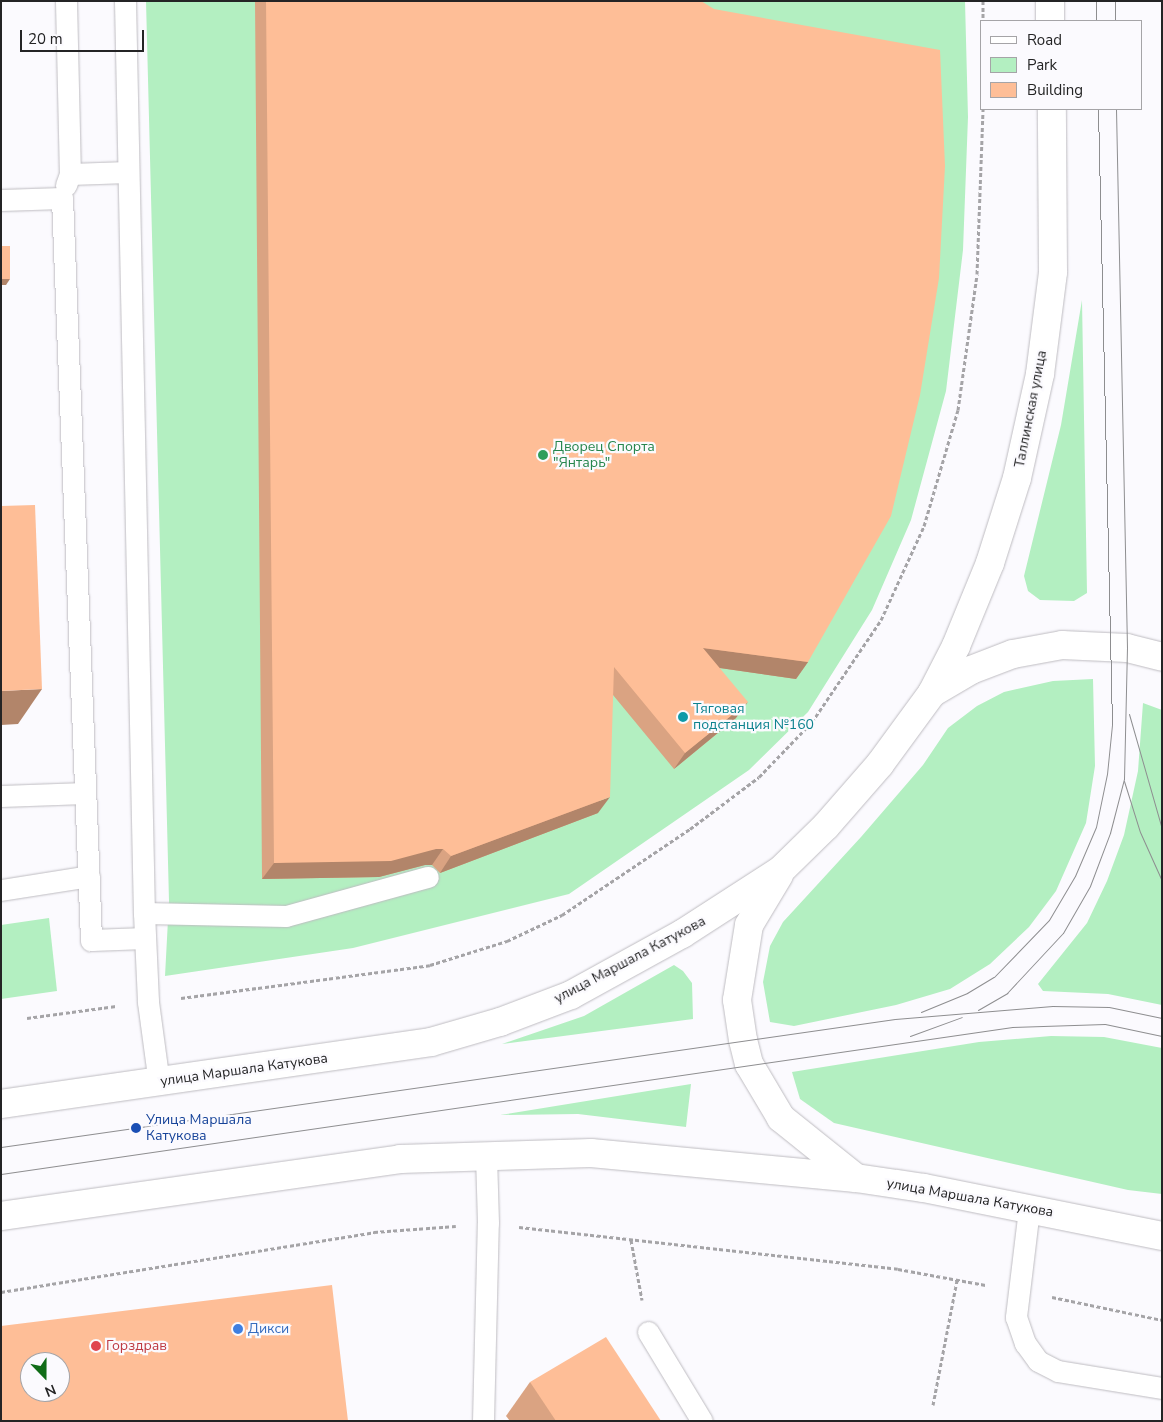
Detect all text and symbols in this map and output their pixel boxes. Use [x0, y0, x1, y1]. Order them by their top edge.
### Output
scale bar [22, 20, 146, 52]
legend [980, 20, 1143, 110]
text: 20 m [28, 29, 63, 49]
text: Road [1027, 30, 1062, 50]
text: Park [1027, 55, 1057, 75]
text: Building [1027, 80, 1083, 100]
street label: Таллинская улица [1011, 349, 1051, 469]
place label: Дворец Спорта "Янтарь" [553, 439, 655, 472]
marker: Дворец Спорта "Янтарь" [537, 449, 549, 461]
place label: Тяговая подстанция №160 [693, 701, 814, 734]
marker: Тяговая подстанция №160 [677, 711, 689, 723]
street label: улица Маршала Катукова [551, 913, 709, 1007]
street label: улица Маршала Катукова [159, 1050, 329, 1090]
place label: Улица Маршала Катукова [146, 1112, 252, 1144]
marker: Улица Маршала Катукова [130, 1122, 142, 1134]
street label: улица Маршала Катукова [885, 1175, 1055, 1221]
place label: Дикси [248, 1321, 289, 1337]
marker: Дикси [232, 1323, 244, 1335]
place label: Горздрав [106, 1338, 167, 1354]
marker: Горздрав [90, 1340, 102, 1352]
north arrow [20, 1352, 70, 1402]
text: N [42, 1380, 59, 1401]

